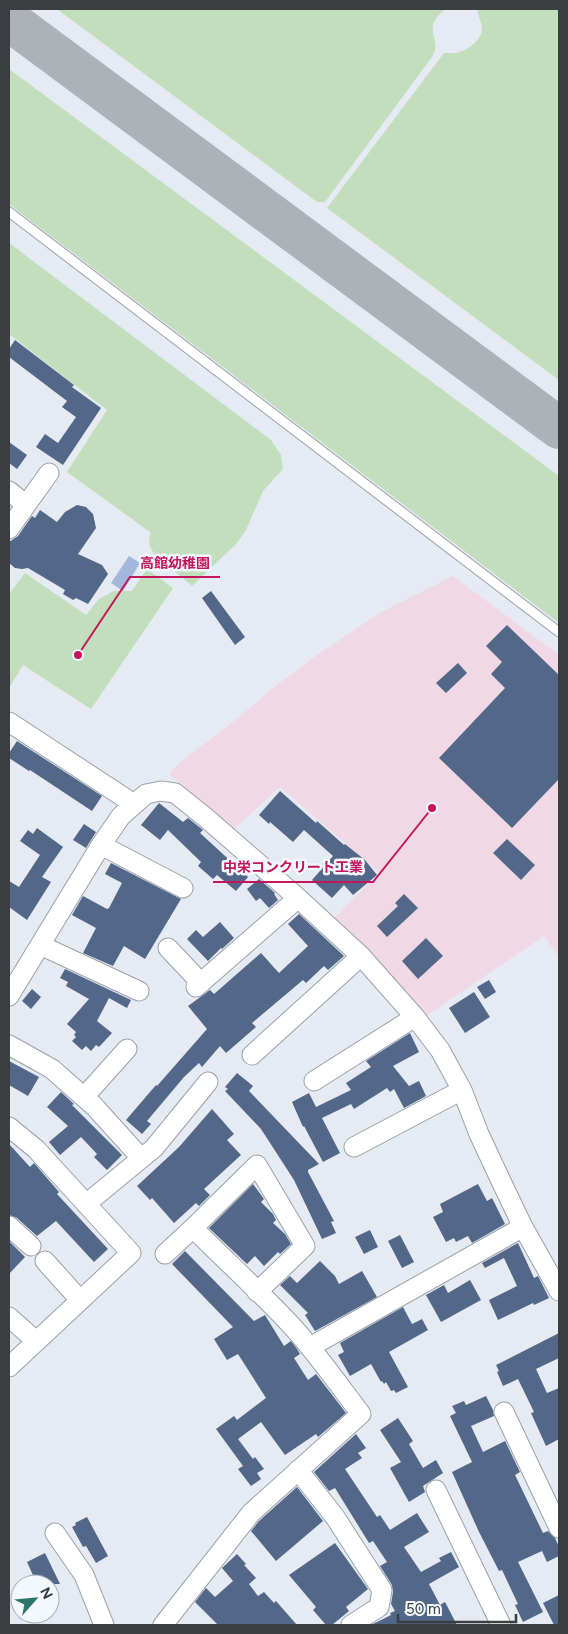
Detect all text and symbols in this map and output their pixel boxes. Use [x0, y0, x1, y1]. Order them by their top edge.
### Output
callout: 高館幼稚園 [130, 548, 220, 577]
text: 高館幼稚園 [140, 555, 210, 572]
callout: 中栄コンクリート工業 [213, 853, 373, 882]
text: 中栄コンクリート工業 [223, 859, 363, 876]
north arrow [10, 1574, 60, 1624]
text: N [36, 1585, 56, 1602]
scale bar [398, 1592, 516, 1624]
text: 50 m [406, 1600, 441, 1618]

